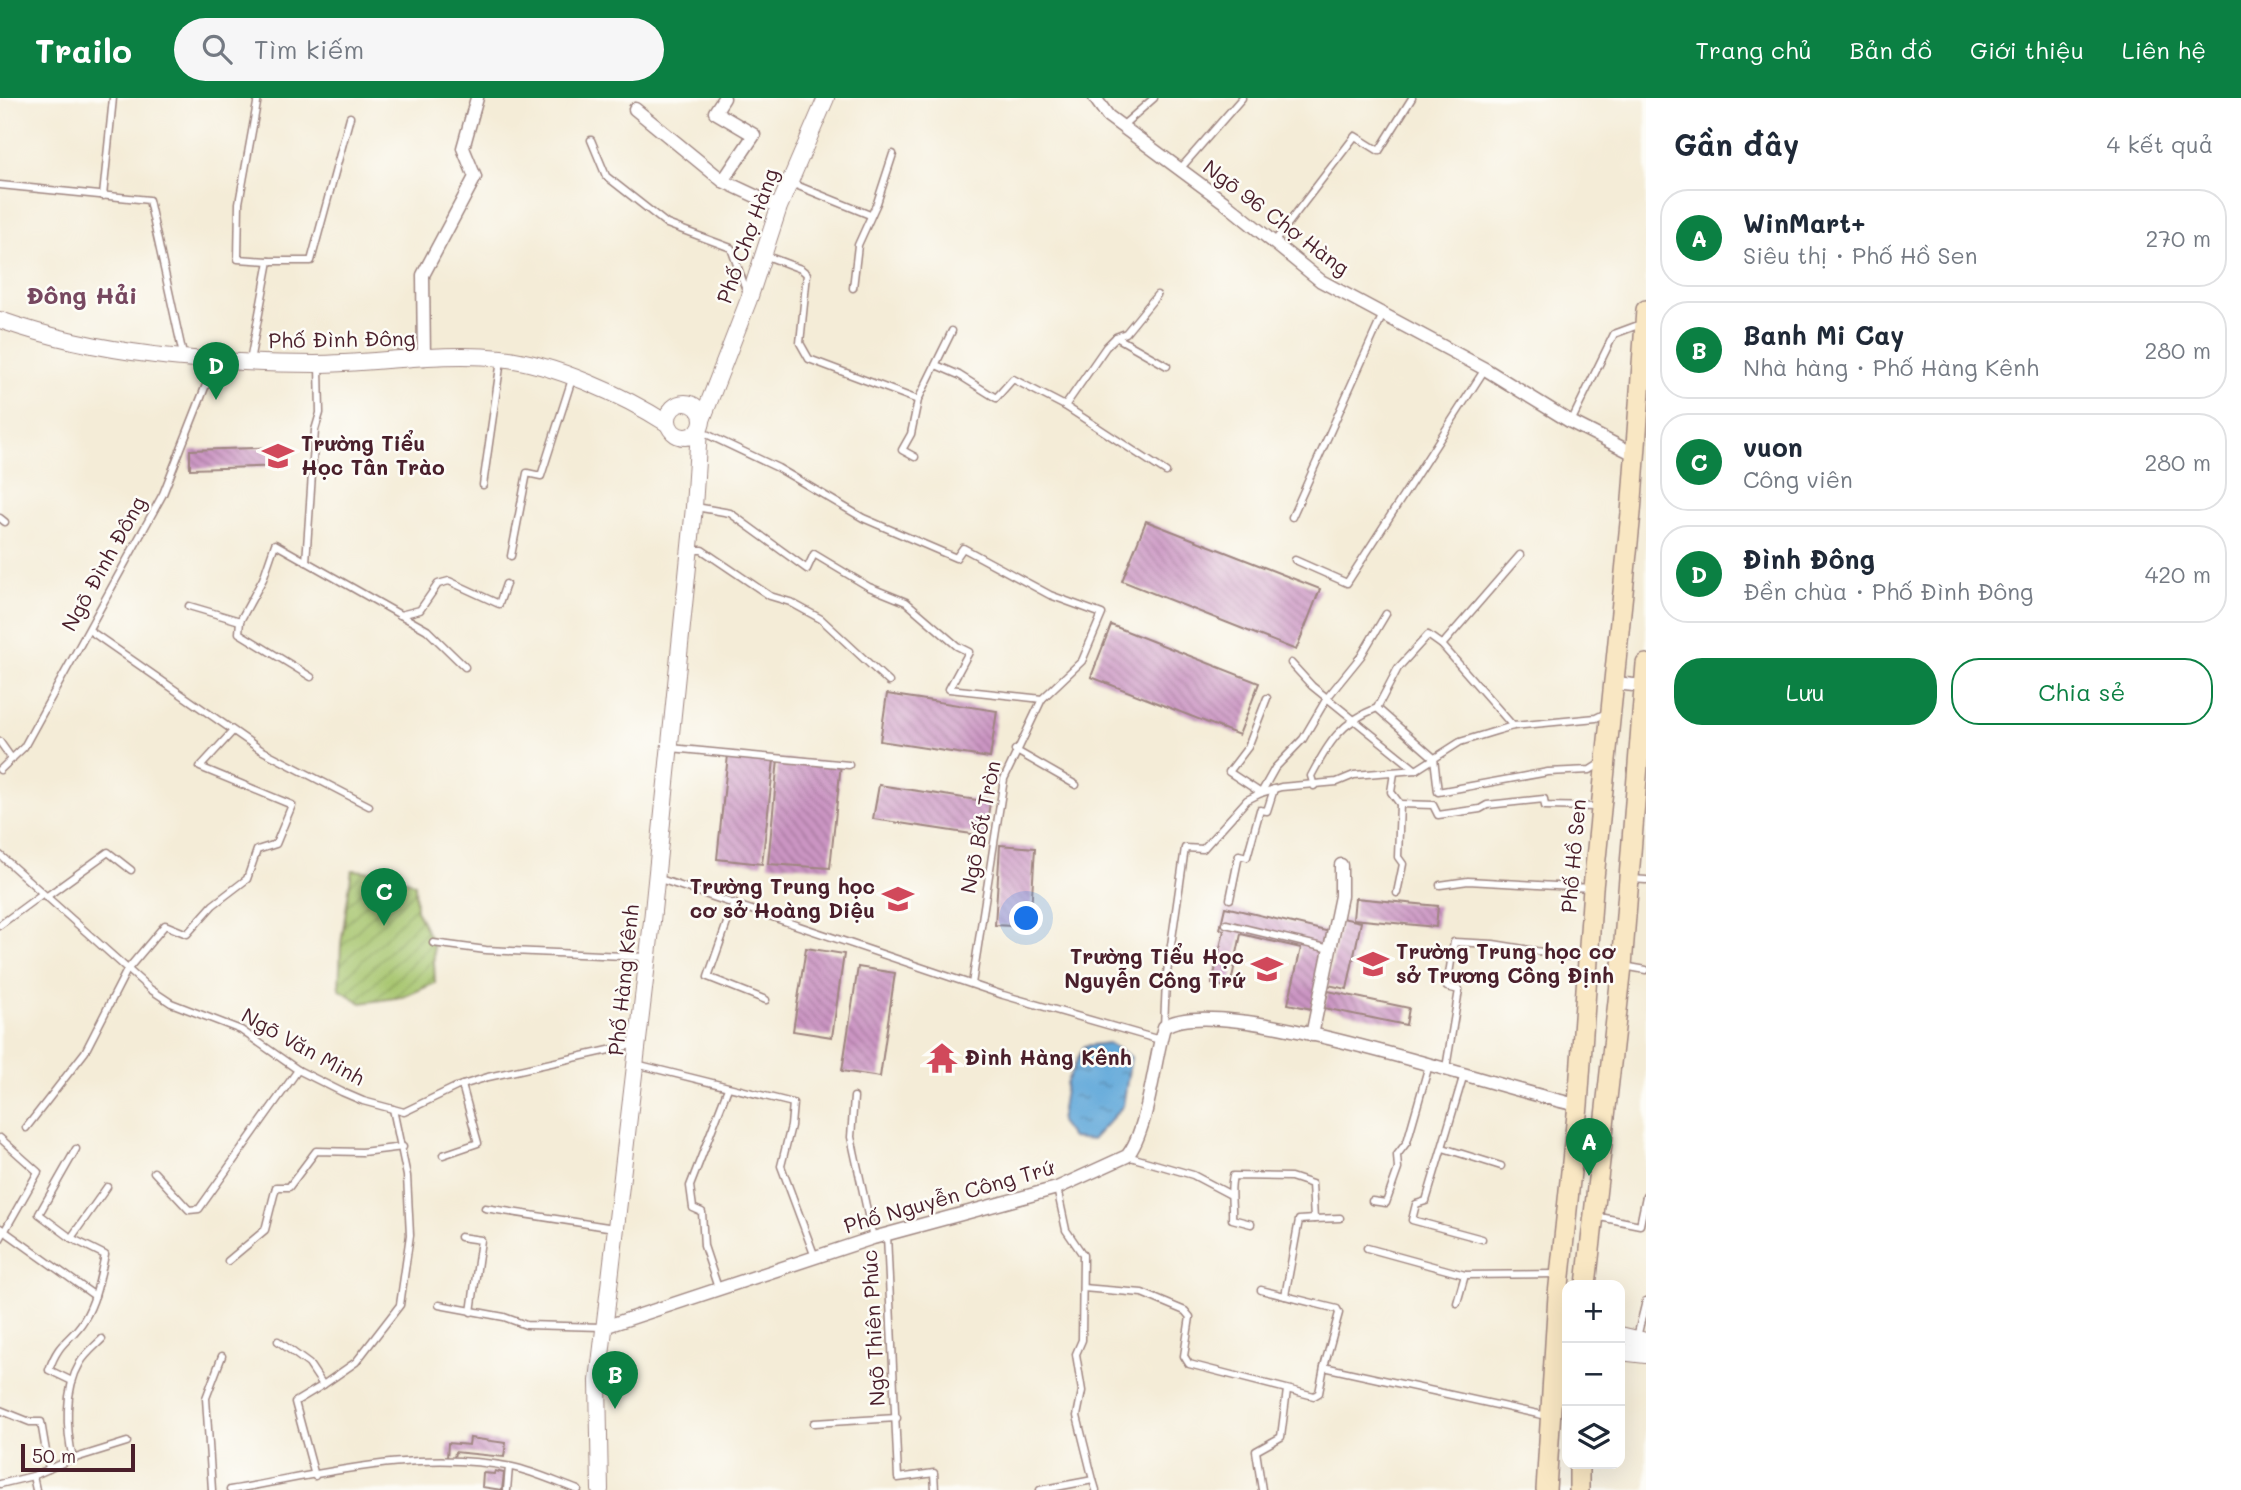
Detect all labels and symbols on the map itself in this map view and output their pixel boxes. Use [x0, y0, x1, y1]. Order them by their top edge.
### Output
street label: Ngõ 96 Chợ Hàng [1198, 153, 1356, 281]
street label: Phố Chợ Hàng [710, 164, 784, 307]
district label: Đông Hải [27, 279, 137, 310]
street label: Phố Đình Đông [268, 324, 416, 353]
pin: D [193, 342, 239, 400]
place label: Trường Tiểu Học Tân Trào [301, 429, 445, 480]
school or university icon: Trường Tiểu Học Tân Trào [261, 439, 295, 473]
street label: Ngõ Đình Đông [54, 491, 151, 636]
street label: Ngõ Bốt Tròn [953, 758, 1006, 895]
street label: Phố Hồ Sen [1554, 798, 1591, 914]
pin: C [361, 868, 407, 926]
place label: Trường Trung học cơ sở Hoàng Diệu [690, 872, 875, 923]
school or university icon: Trường Trung học cơ sở Hoàng Diệu [881, 882, 915, 916]
your location [1009, 901, 1043, 935]
street label: Phố Hàng Kênh [601, 903, 644, 1057]
place label: Trường Trung học cơ sở Trương Công Định [1396, 937, 1616, 988]
place label: Trường Tiểu Học Nguyễn Công Trứ [1064, 942, 1246, 994]
school or university icon: Trường Trung học cơ sở Trương Công Định [1356, 947, 1390, 981]
school or university icon: Trường Tiểu Học Nguyễn Công Trứ [1250, 952, 1284, 986]
street label: Ngõ Văn Minh [237, 1001, 370, 1091]
temple icon: Đình Hàng Kênh [925, 1041, 959, 1075]
place label: Đình Hàng Kênh [965, 1043, 1132, 1070]
pin: A [1566, 1118, 1612, 1176]
street label: Phố Nguyễn Công Trứ [841, 1152, 1058, 1238]
street label: Ngõ Thiên Phúc [855, 1249, 890, 1407]
pin: B [592, 1351, 638, 1409]
scale bar [21, 1441, 135, 1473]

